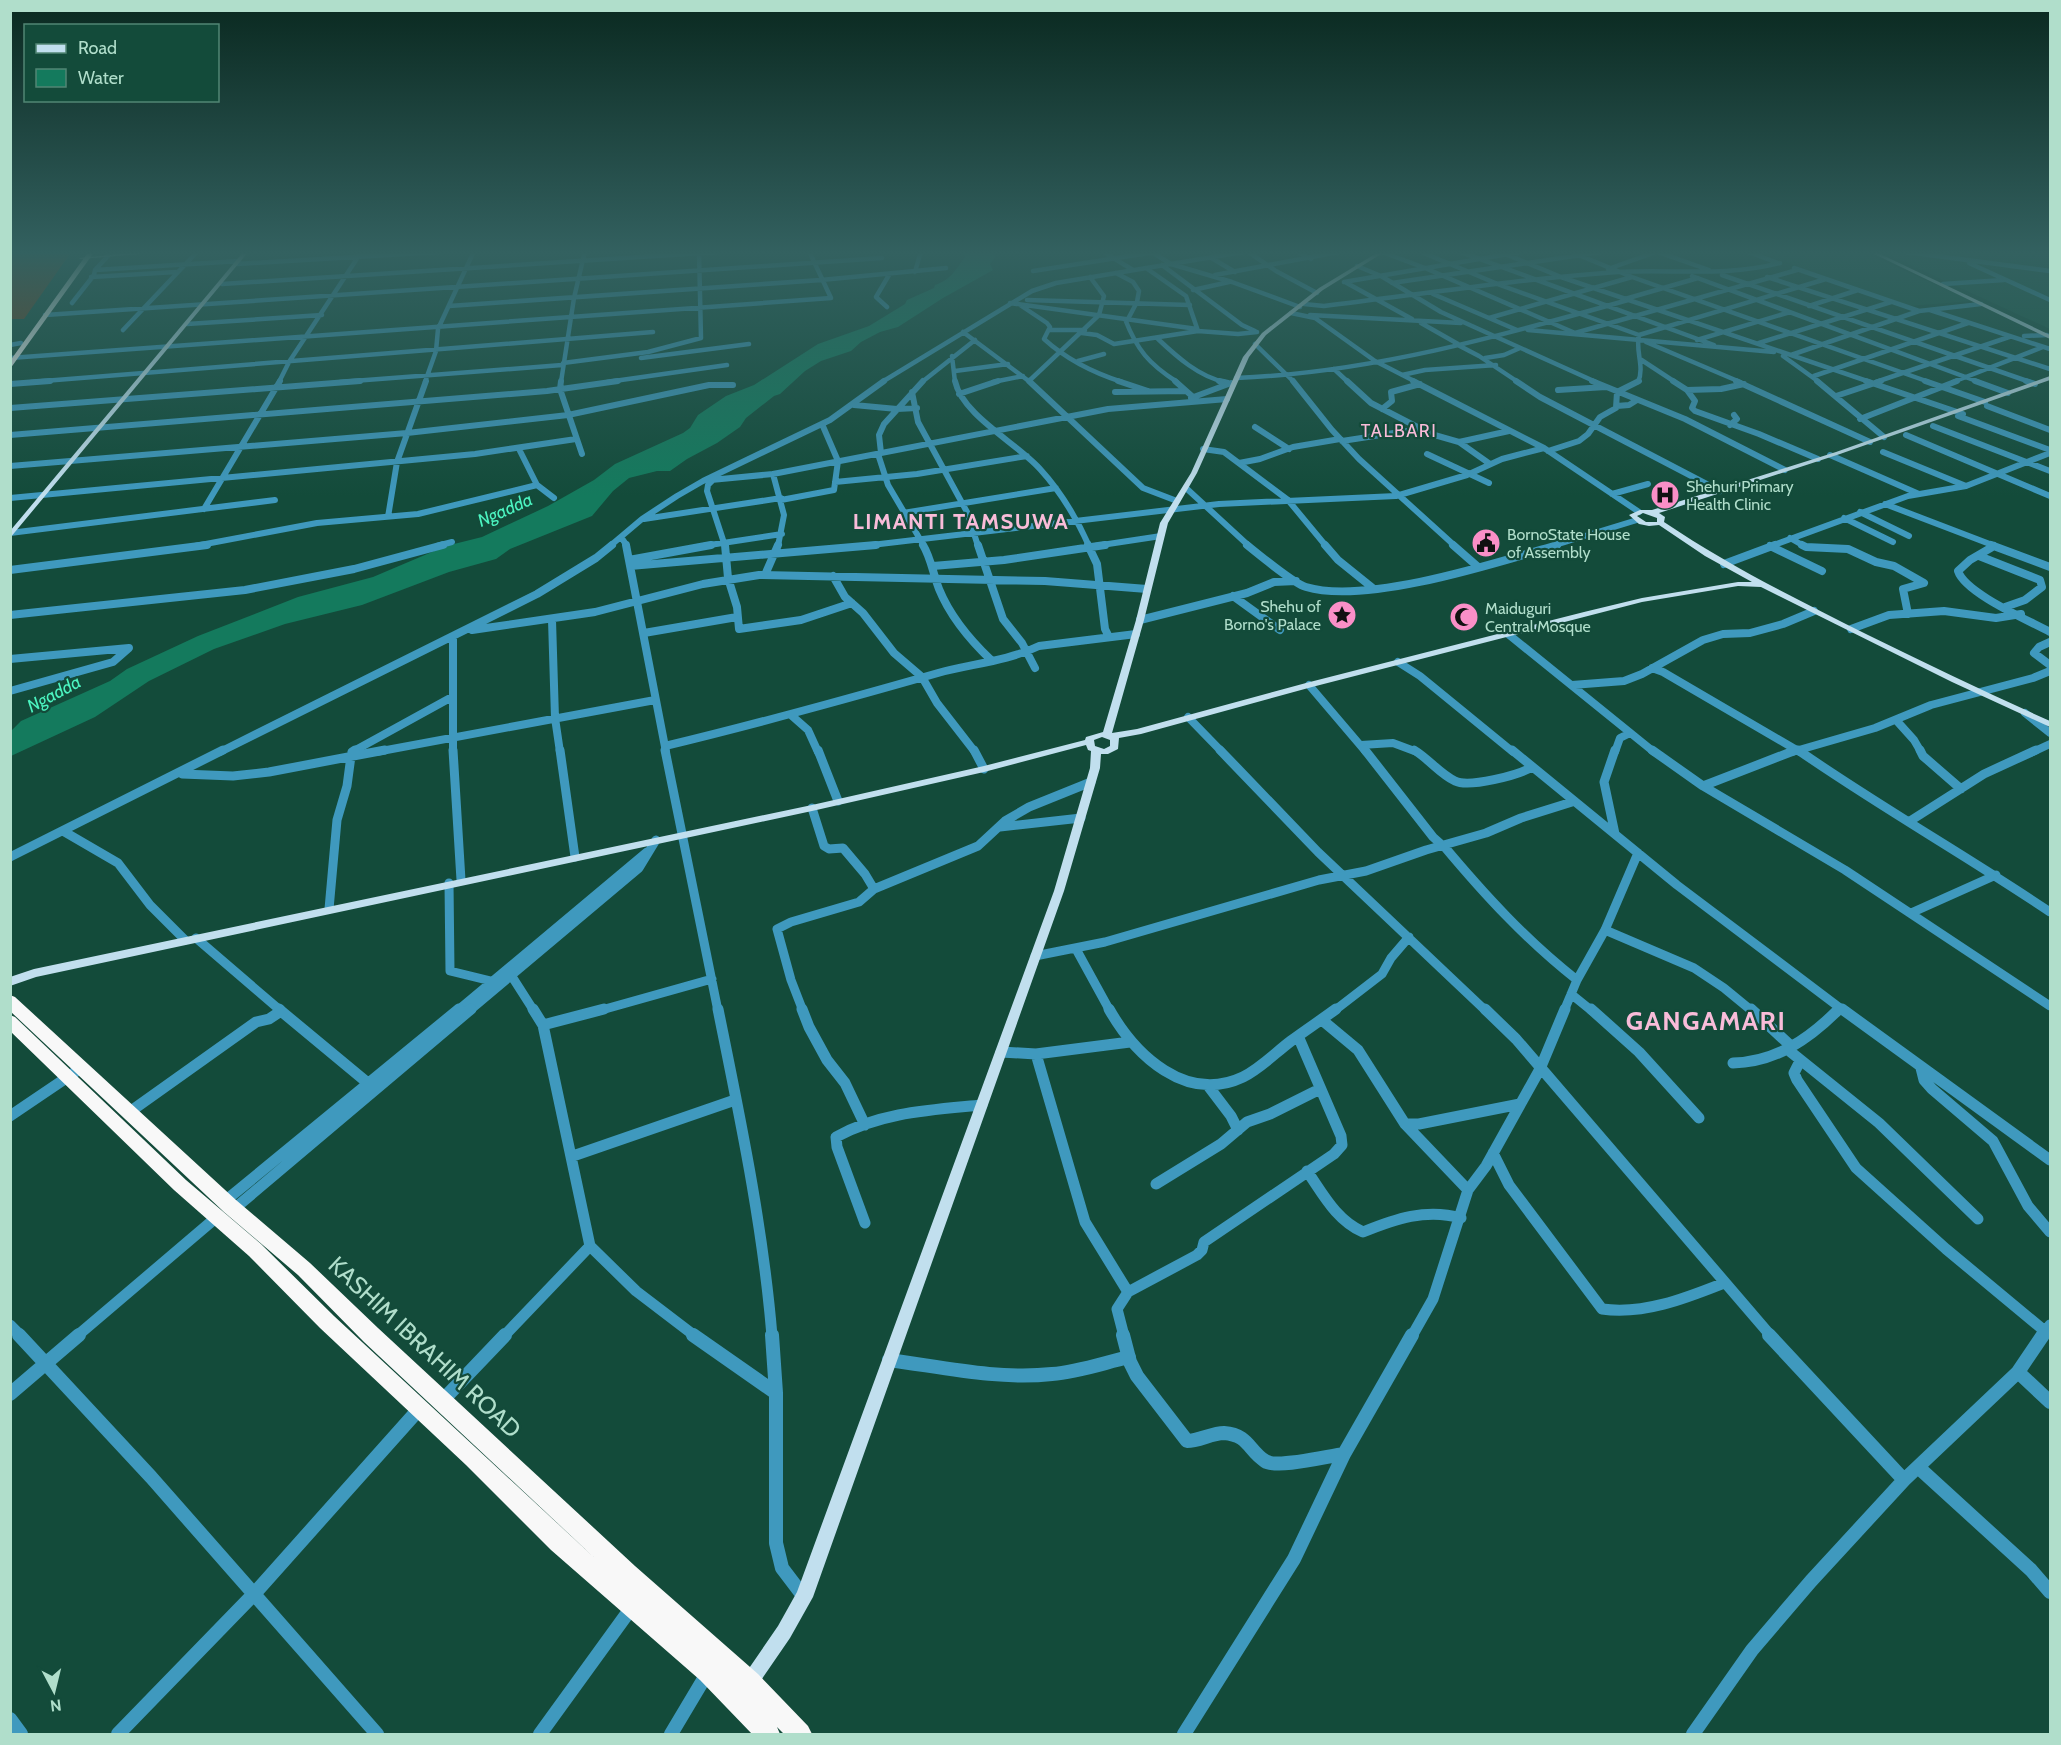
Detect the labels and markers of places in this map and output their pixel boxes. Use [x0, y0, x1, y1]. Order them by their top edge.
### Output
place label: Shehuri Primary Health Clinic [1686, 477, 1794, 514]
hospital icon: Shehuri Primary Health Clinic [1649, 479, 1681, 511]
place label: BornoState House of Assembly [1507, 525, 1630, 562]
public building icon: BornoState House of Assembly [1470, 527, 1502, 559]
place label: Shehu of Borno's Palace [1224, 597, 1322, 634]
place icon: Shehu of Borno's Palace [1326, 599, 1358, 631]
place label: Maiduguri Central Mosque [1485, 599, 1591, 636]
mosque icon: Maiduguri Central Mosque [1448, 601, 1480, 633]

